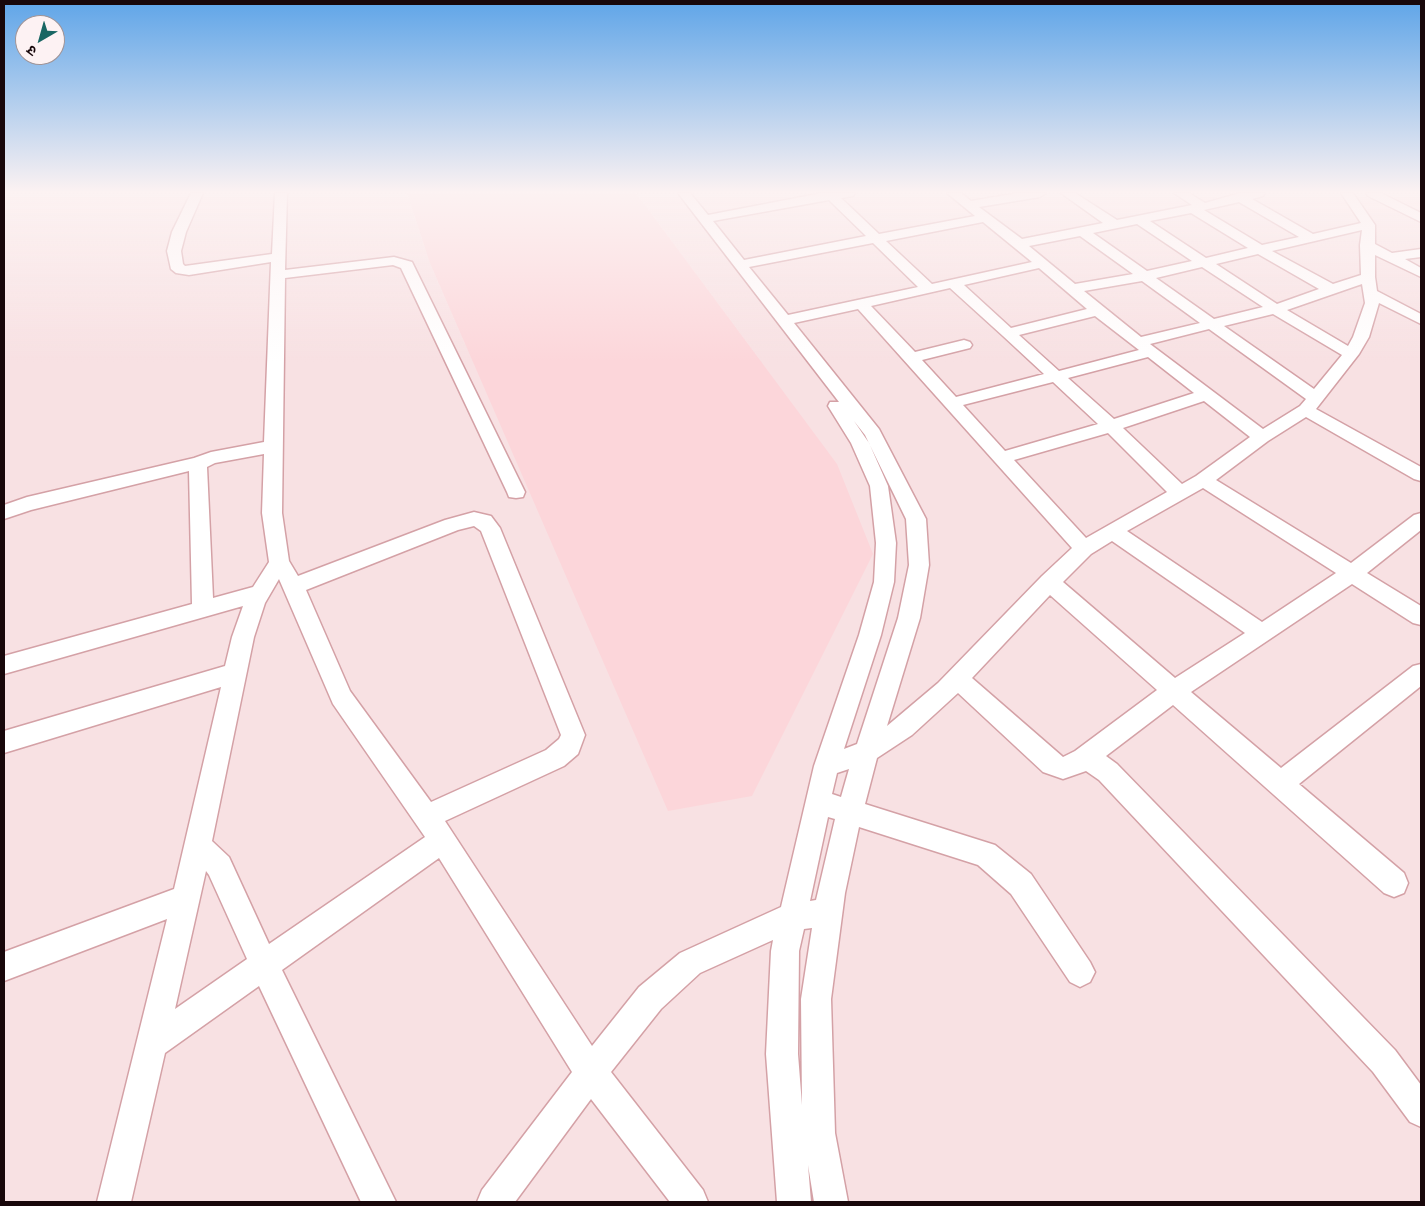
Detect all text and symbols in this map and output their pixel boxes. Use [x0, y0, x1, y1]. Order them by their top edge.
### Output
north arrow [15, 15, 65, 65]
text: उ [23, 42, 40, 60]

